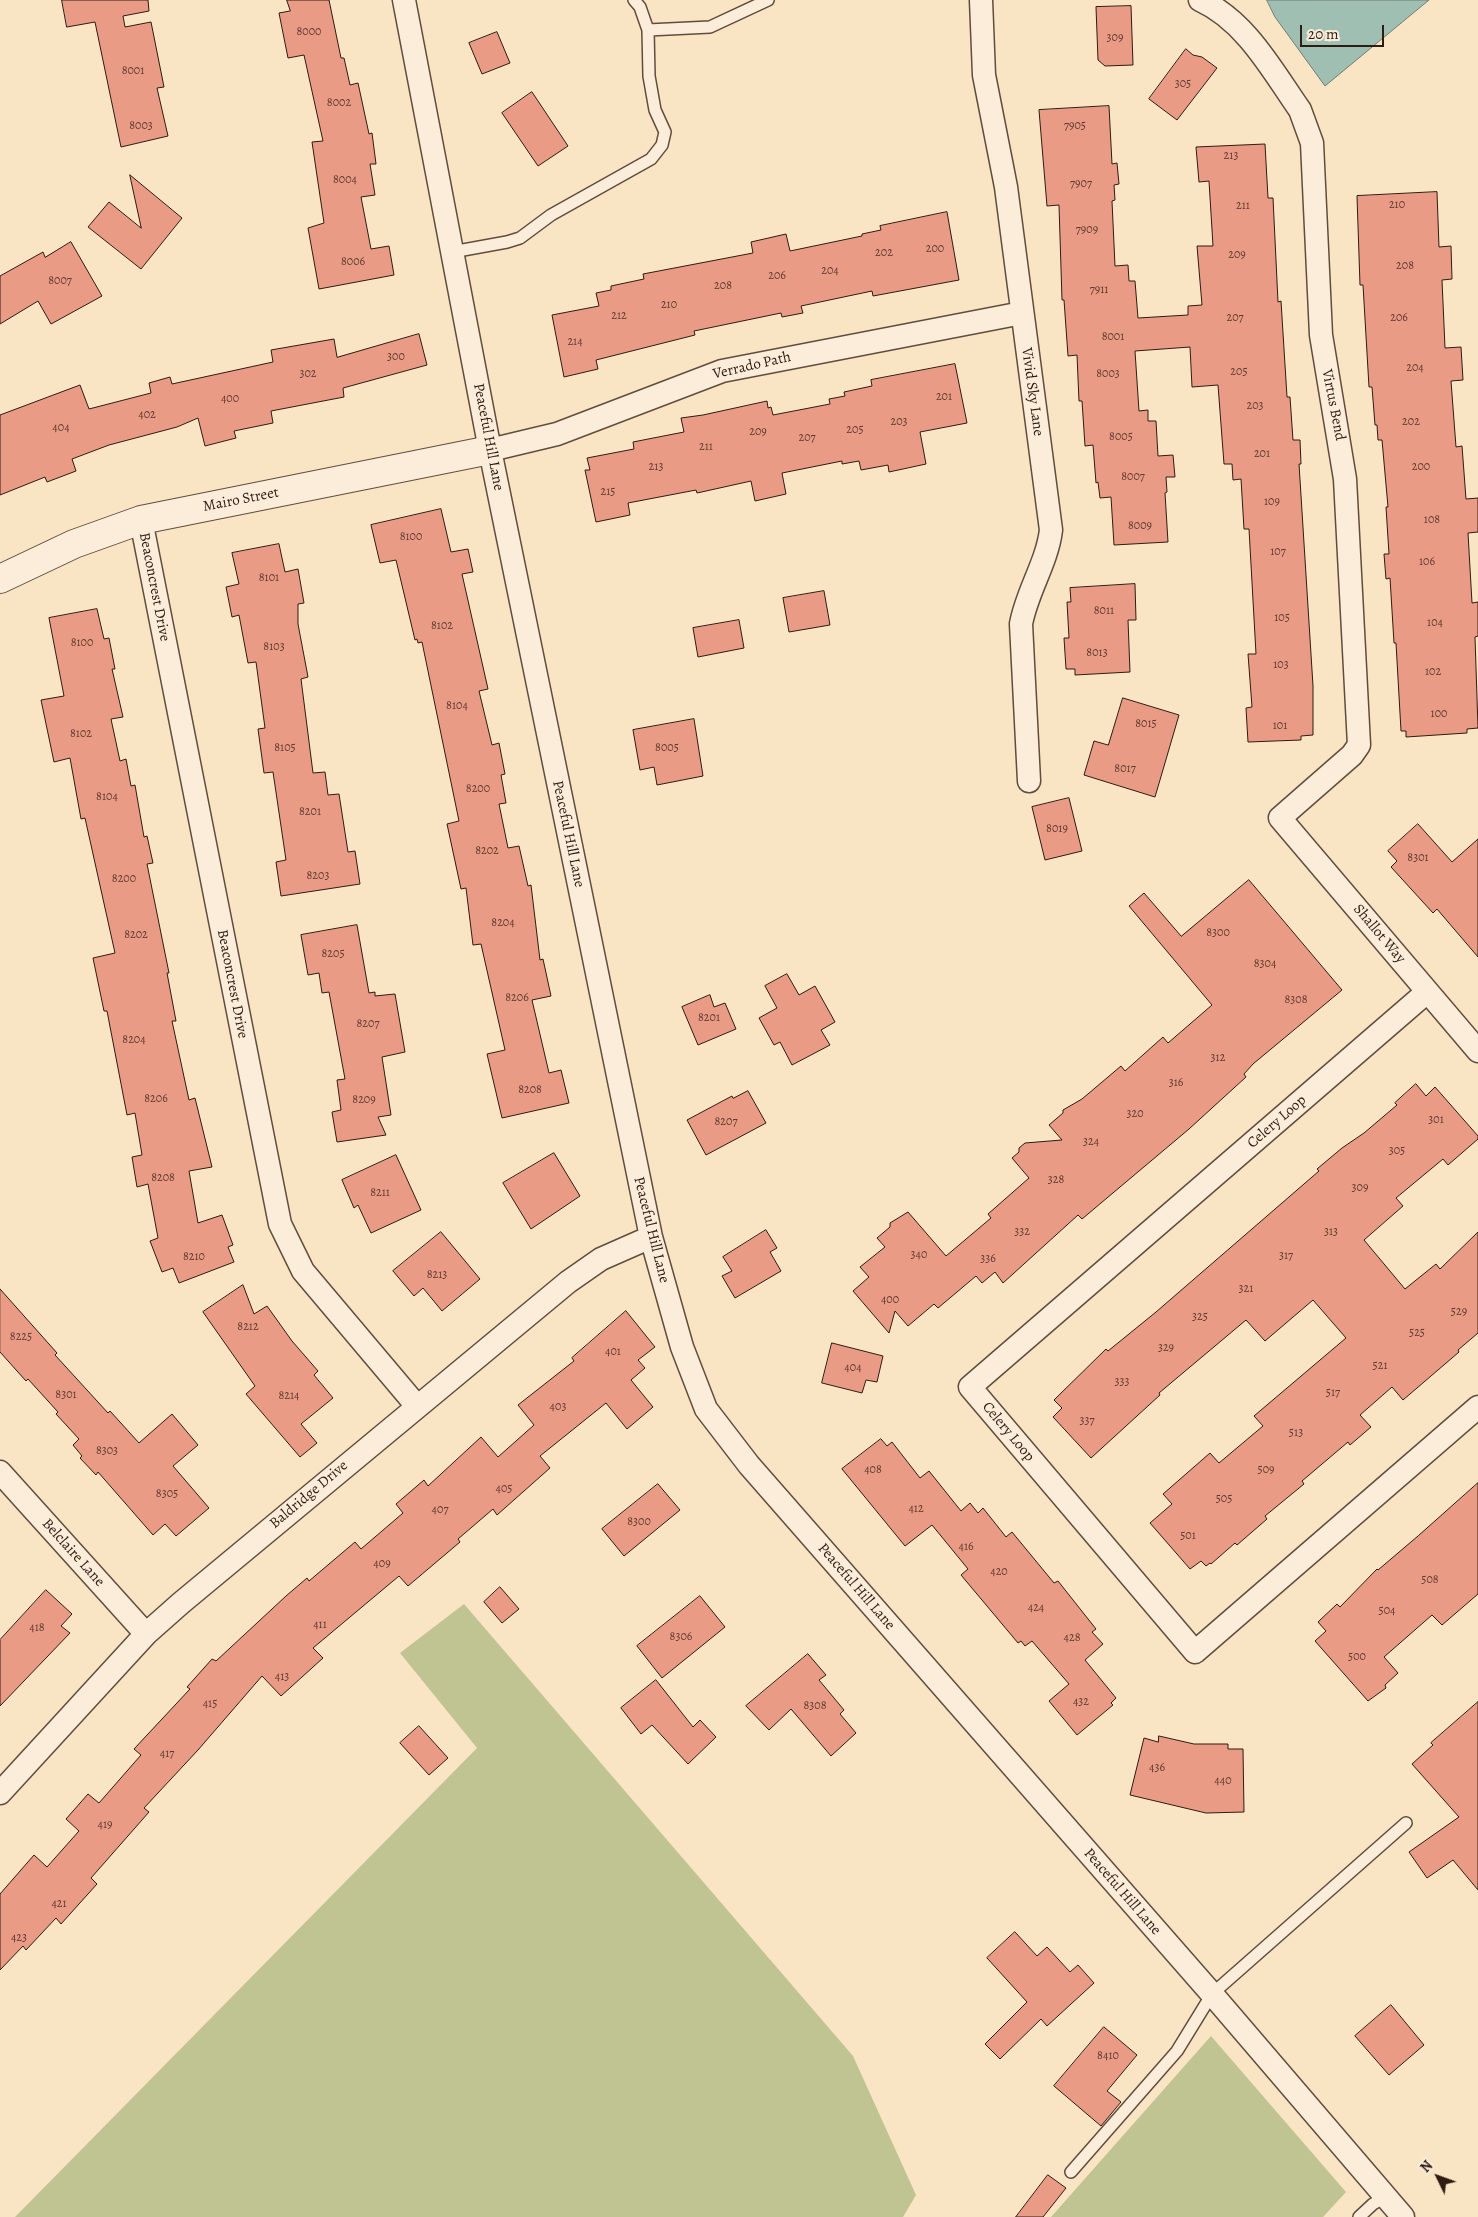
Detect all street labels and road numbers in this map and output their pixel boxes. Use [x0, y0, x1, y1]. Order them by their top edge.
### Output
street label: Vivid Sky Lane [1017, 347, 1047, 437]
street label: Verrado Path [711, 348, 793, 384]
street label: Virtus Bend [1317, 368, 1349, 442]
street label: Peaceful Hill Lane [469, 382, 507, 492]
street label: Mairo Street [202, 484, 280, 516]
street label: Beaconcrest Drive [135, 531, 173, 643]
street label: Peaceful Hill Lane [548, 779, 588, 889]
street label: Shallot Way [1349, 901, 1409, 967]
street label: Beaconcrest Drive [213, 928, 251, 1040]
street label: Celery Loop [1244, 1091, 1310, 1153]
street label: Peaceful Hill Lane [629, 1175, 673, 1285]
street label: Celery Loop [978, 1399, 1038, 1465]
street label: Baldridge Drive [266, 1457, 352, 1533]
street label: Belclaire Lane [38, 1515, 108, 1591]
street label: Peaceful Hill Lane [813, 1540, 899, 1634]
street label: Peaceful Hill Lane [1079, 1845, 1165, 1939]

